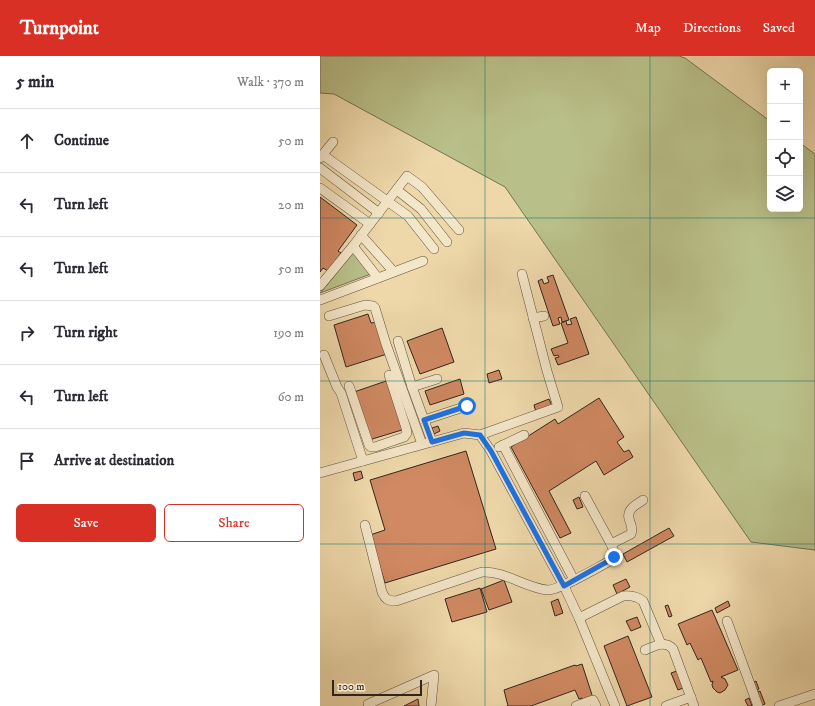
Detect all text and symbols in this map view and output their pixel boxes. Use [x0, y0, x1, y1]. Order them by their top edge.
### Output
text: Turnpoint [20, 17, 99, 40]
text: Map [635, 19, 661, 37]
text: Directions [683, 19, 741, 37]
text: Saved [763, 19, 795, 37]
map controls [767, 68, 803, 212]
button: + [767, 68, 803, 104]
text: 5 min [16, 71, 54, 93]
text: Walk · 370 m [237, 74, 304, 90]
button: − [767, 104, 803, 140]
icon: ahead [16, 130, 38, 152]
text: Continue [54, 131, 109, 150]
text: 50 m [278, 133, 304, 149]
button: locate [767, 140, 803, 176]
button: layers [767, 176, 803, 212]
icon: left [16, 194, 38, 216]
text: Turn left [54, 195, 108, 214]
text: 20 m [278, 197, 304, 213]
icon: left [16, 258, 38, 280]
text: Turn left [54, 259, 108, 278]
text: 50 m [278, 261, 304, 277]
icon: right [16, 322, 38, 344]
text: Turn right [54, 323, 117, 342]
text: 190 m [273, 325, 304, 341]
icon: left [16, 386, 38, 408]
text: Turn left [54, 387, 108, 406]
text: 60 m [278, 389, 304, 405]
route start [458, 397, 476, 415]
icon: arrive [16, 450, 38, 472]
text: Arrive at destination [54, 451, 174, 470]
button: Save [16, 504, 156, 542]
button: Share [164, 504, 304, 542]
route end [605, 548, 623, 566]
scale bar [332, 678, 422, 697]
text: 100 m [338, 680, 364, 694]

